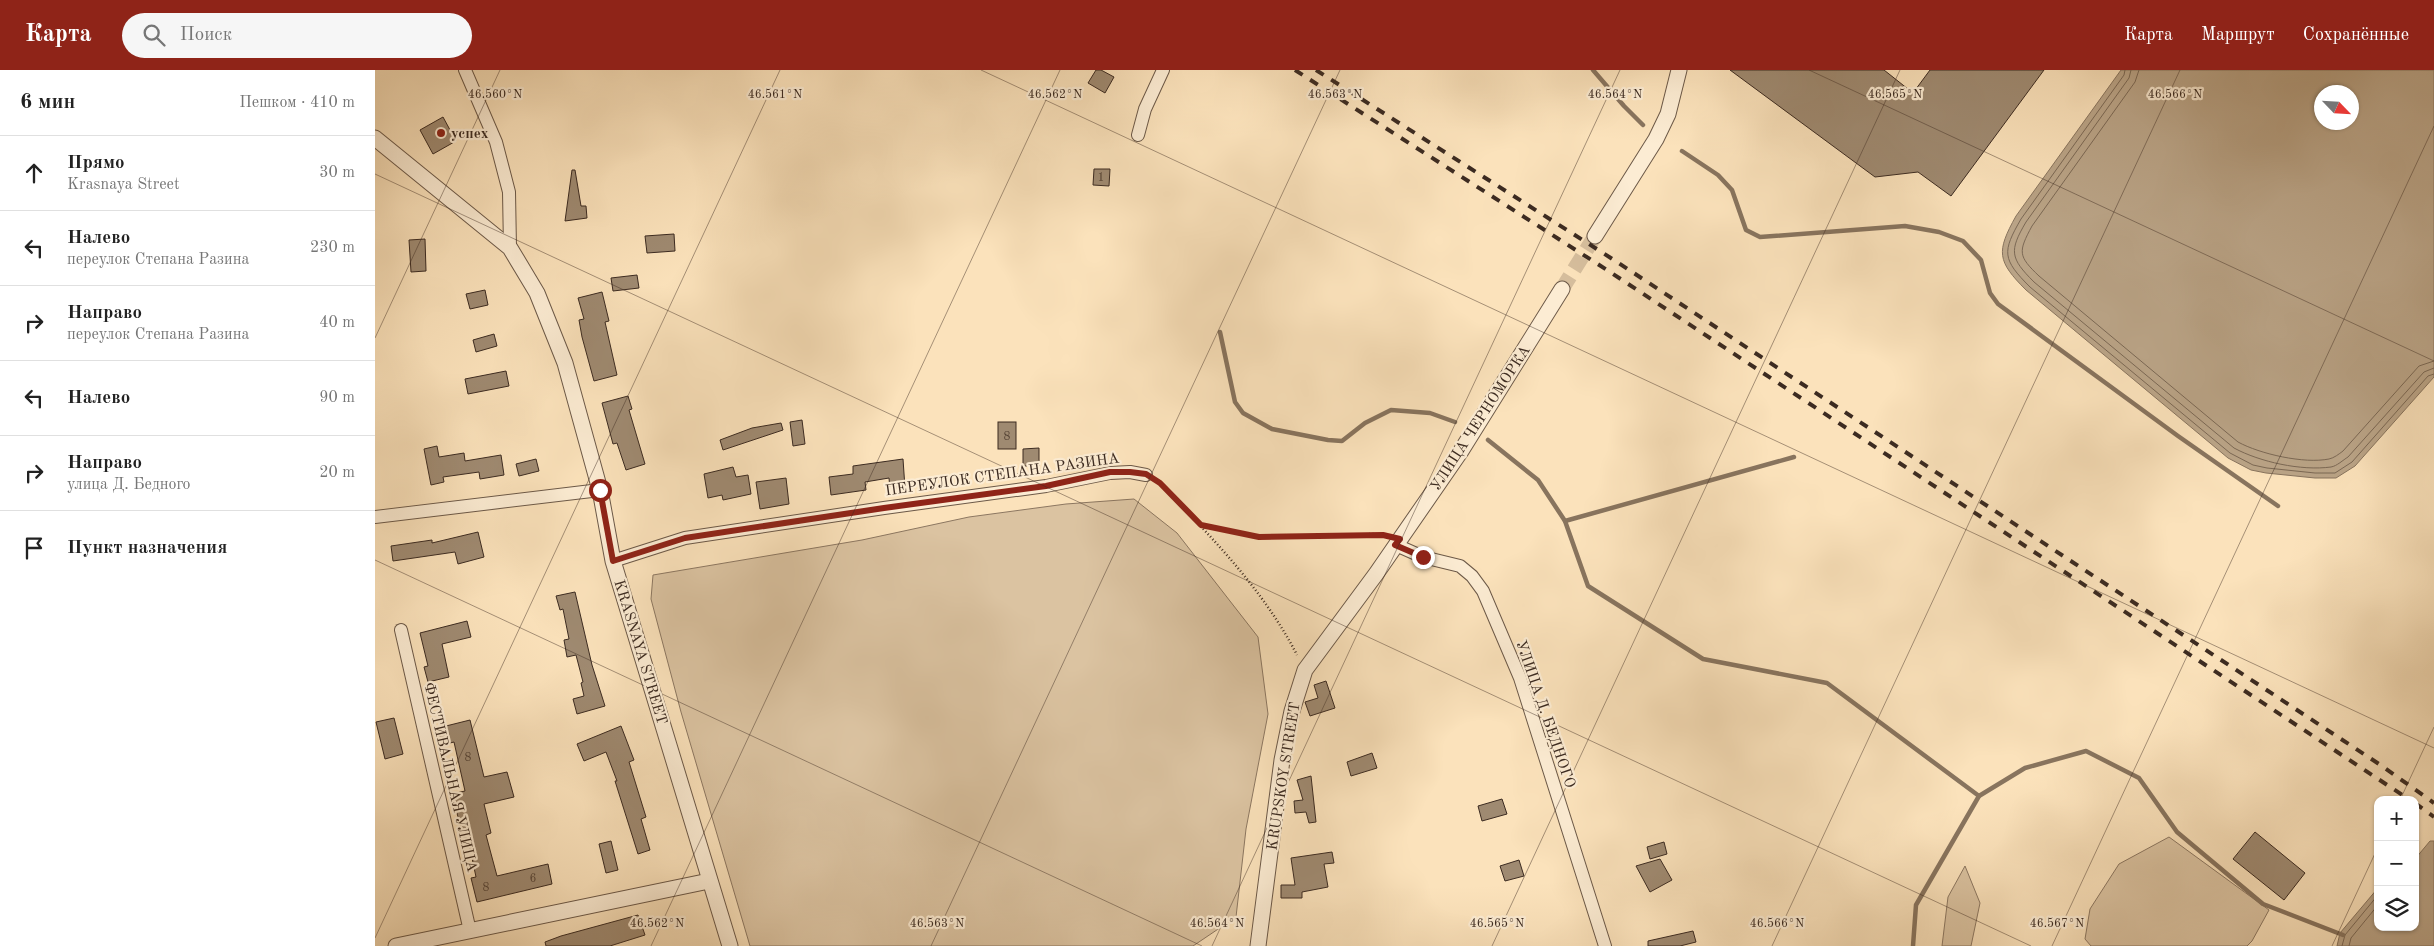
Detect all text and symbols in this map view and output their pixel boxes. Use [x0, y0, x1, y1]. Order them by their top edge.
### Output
search box [122, 13, 472, 58]
icon: search [140, 21, 168, 49]
text: Карта [25, 23, 92, 47]
text: Поиск [180, 26, 232, 45]
text: Карта [2124, 26, 2173, 44]
text: Маршрут [2201, 26, 2275, 44]
text: Сохранённые [2303, 26, 2409, 44]
north arrow [2314, 85, 2359, 130]
text: 46.560°N [468, 88, 522, 101]
text: 46.561°N [748, 88, 802, 101]
text: 46.562°N [1028, 88, 1082, 101]
text: 46.563°N [1308, 88, 1362, 101]
text: 46.564°N [1588, 88, 1642, 101]
text: 46.565°N [1868, 88, 1922, 101]
text: 46.566°N [2148, 88, 2202, 101]
text: 6 мин [20, 92, 75, 113]
text: Пешком · 410 m [239, 95, 355, 111]
marker: успех [435, 127, 447, 139]
place label: успех [451, 127, 489, 142]
text: Прямо [67, 154, 125, 173]
icon: ahead [20, 159, 48, 187]
text: 30 m [319, 165, 355, 181]
house number: 1 [1098, 172, 1104, 184]
text: Krasnaya Street [67, 177, 180, 193]
text: Налево [67, 229, 130, 248]
icon: left [20, 234, 48, 262]
text: 230 m [310, 240, 355, 256]
text: переулок Степана Разина [67, 252, 249, 268]
text: Направо [67, 304, 142, 323]
icon: right [20, 309, 48, 337]
text: 40 m [319, 315, 355, 331]
text: переулок Степана Разина [67, 327, 249, 343]
street label: УЛИЦА ЧЕРНОМОРКА [1429, 343, 1534, 494]
icon: left [20, 384, 48, 412]
text: Налево [67, 389, 130, 408]
text: 90 m [319, 390, 355, 406]
house number: 8 [1004, 431, 1011, 443]
street label: ПЕРЕУЛОК СТЕПАНА РАЗИНА [884, 452, 1121, 499]
text: Направо [67, 454, 142, 473]
icon: right [20, 459, 48, 487]
text: 20 m [319, 465, 355, 481]
text: улица Д. Бедного [67, 477, 191, 493]
route start [589, 479, 612, 502]
icon: arrive [20, 534, 48, 562]
text: Пункт назначения [67, 539, 227, 558]
route end [1412, 546, 1435, 569]
street label: KRASNAYA STREET [610, 578, 669, 727]
street label: УЛИЦА Д. БЕДНОГО [1512, 639, 1577, 790]
street label: ФЕСТИВАЛЬНАЯ УЛИЦА [420, 681, 479, 874]
street label: KRUPSKOY STREET [1265, 701, 1304, 852]
house number: 8 [465, 752, 472, 764]
map controls [2374, 796, 2419, 931]
button: + [2374, 796, 2419, 841]
button: − [2374, 841, 2419, 886]
house number: 6 [530, 873, 537, 885]
house number: 8 [483, 882, 490, 894]
button: layers [2374, 886, 2419, 931]
text: 46.562°N [630, 917, 684, 930]
text: 46.563°N [910, 917, 964, 930]
text: 46.564°N [1190, 917, 1244, 930]
text: 46.565°N [1470, 917, 1524, 930]
text: 46.566°N [1750, 917, 1804, 930]
text: 46.567°N [2030, 917, 2084, 930]

